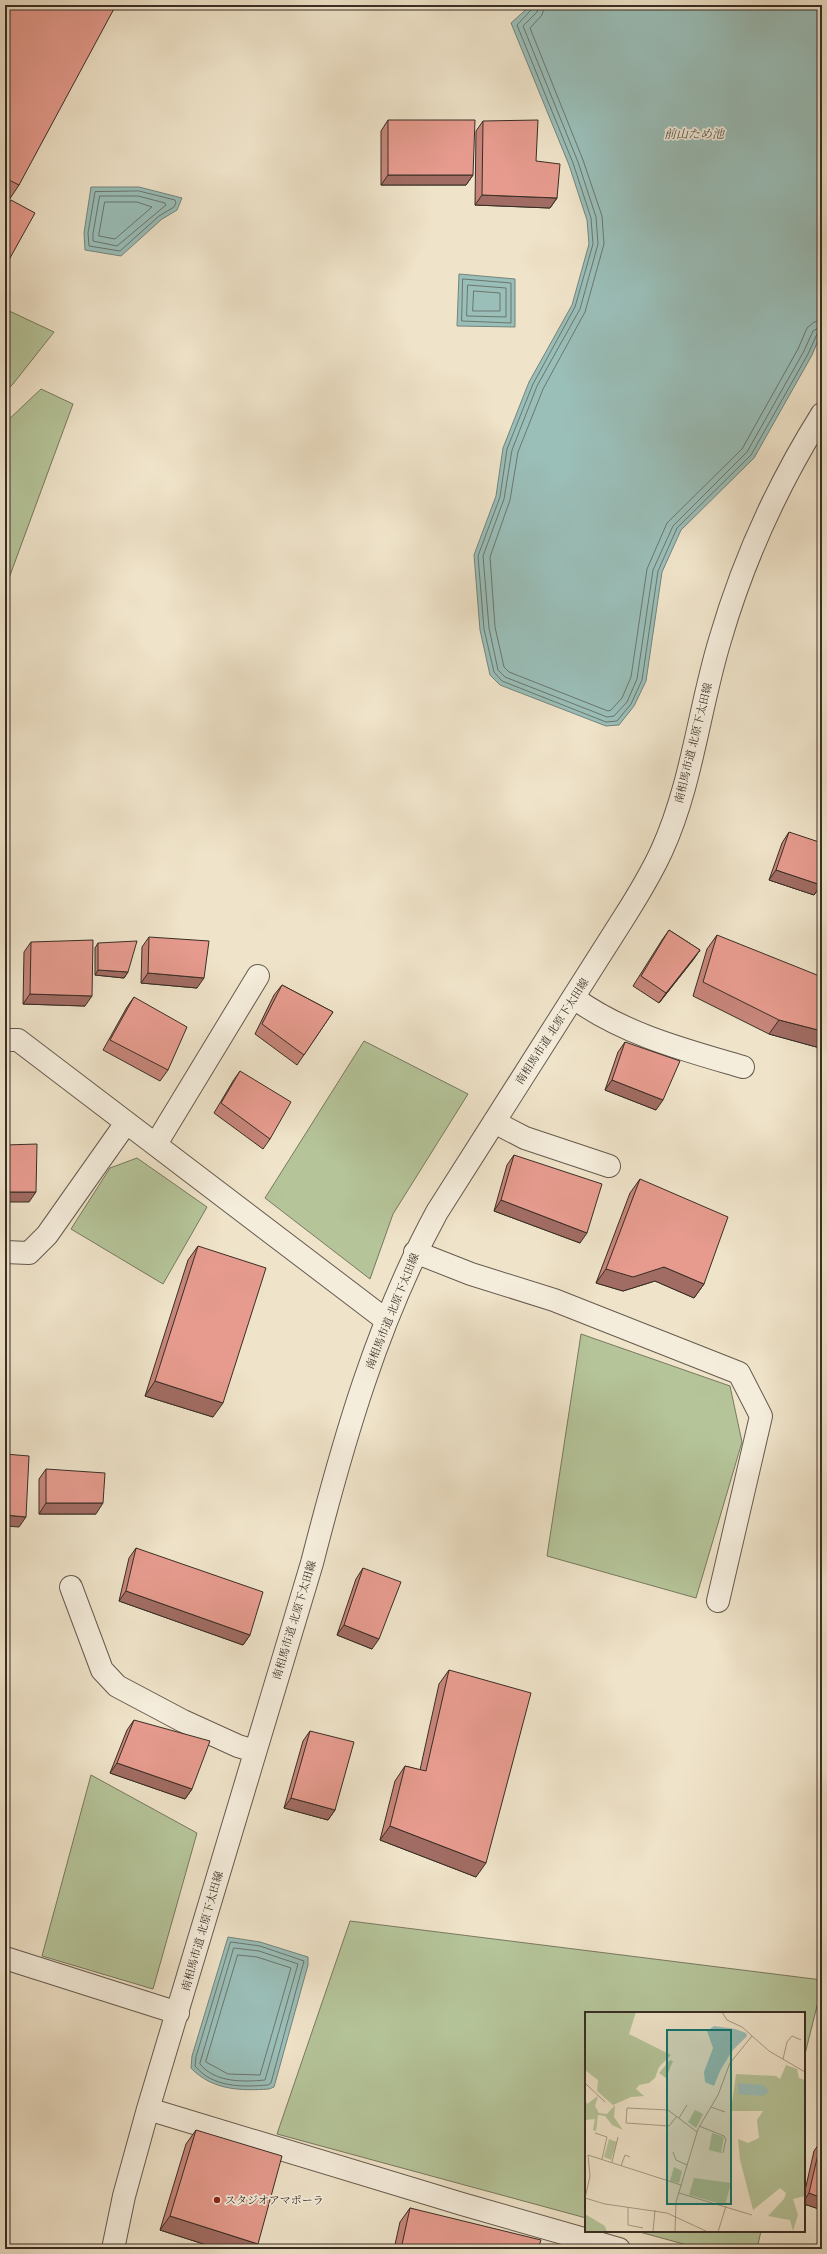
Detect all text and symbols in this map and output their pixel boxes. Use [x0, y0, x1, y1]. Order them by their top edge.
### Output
water label: 前山ため池 [664, 126, 726, 141]
street label: 南相馬市道 北原下太田線 [671, 681, 715, 805]
street label: 南相馬市道 北原下太田線 [512, 975, 592, 1087]
street label: 南相馬市道 北原下太田線 [362, 1251, 422, 1371]
street label: 南相馬市道 北原下太田線 [269, 1559, 319, 1681]
street label: 南相馬市道 北原下太田線 [178, 1870, 226, 1992]
inset map [585, 2012, 805, 2232]
place label: スタジオアマポーラ [225, 2193, 324, 2207]
marker: スタジオアマポーラ [212, 2195, 222, 2205]

